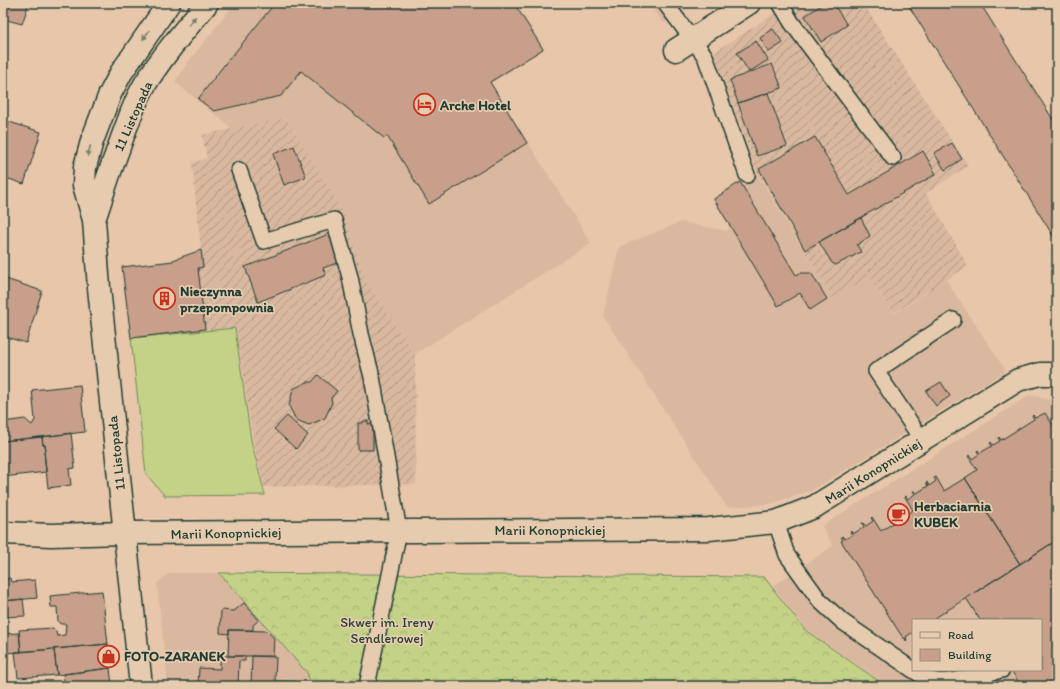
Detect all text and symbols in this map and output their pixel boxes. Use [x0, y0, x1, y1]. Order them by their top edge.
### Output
one-way arrow [188, 16, 197, 26]
one-way arrow [142, 29, 151, 40]
street label: 11 Listopada [110, 78, 157, 154]
hotel icon: Arche Hotel [411, 92, 437, 118]
place label: Arche Hotel [439, 97, 512, 114]
one-way arrow [86, 144, 92, 157]
place label: Nieczynna przepompownia [179, 283, 274, 316]
building icon: Nieczynna przepompownia [151, 286, 177, 312]
street label: 11 Listopada [104, 414, 129, 491]
street label: Marii Konopnickiej [822, 435, 925, 508]
place label: Herbaciarnia KUBEK [914, 498, 992, 531]
cafe icon: Herbaciarnia KUBEK [885, 501, 911, 527]
street label: Marii Konopnickiej [495, 522, 605, 539]
street label: Marii Konopnickiej [170, 524, 282, 543]
park label: Skwer im. Ireny Sendlerowej [340, 614, 434, 647]
legend [912, 619, 1042, 671]
text: Road [948, 628, 974, 642]
shop icon: FOTO-ZARANEK [95, 643, 121, 669]
place label: FOTO-ZARANEK [124, 648, 226, 665]
text: Building [948, 648, 992, 662]

